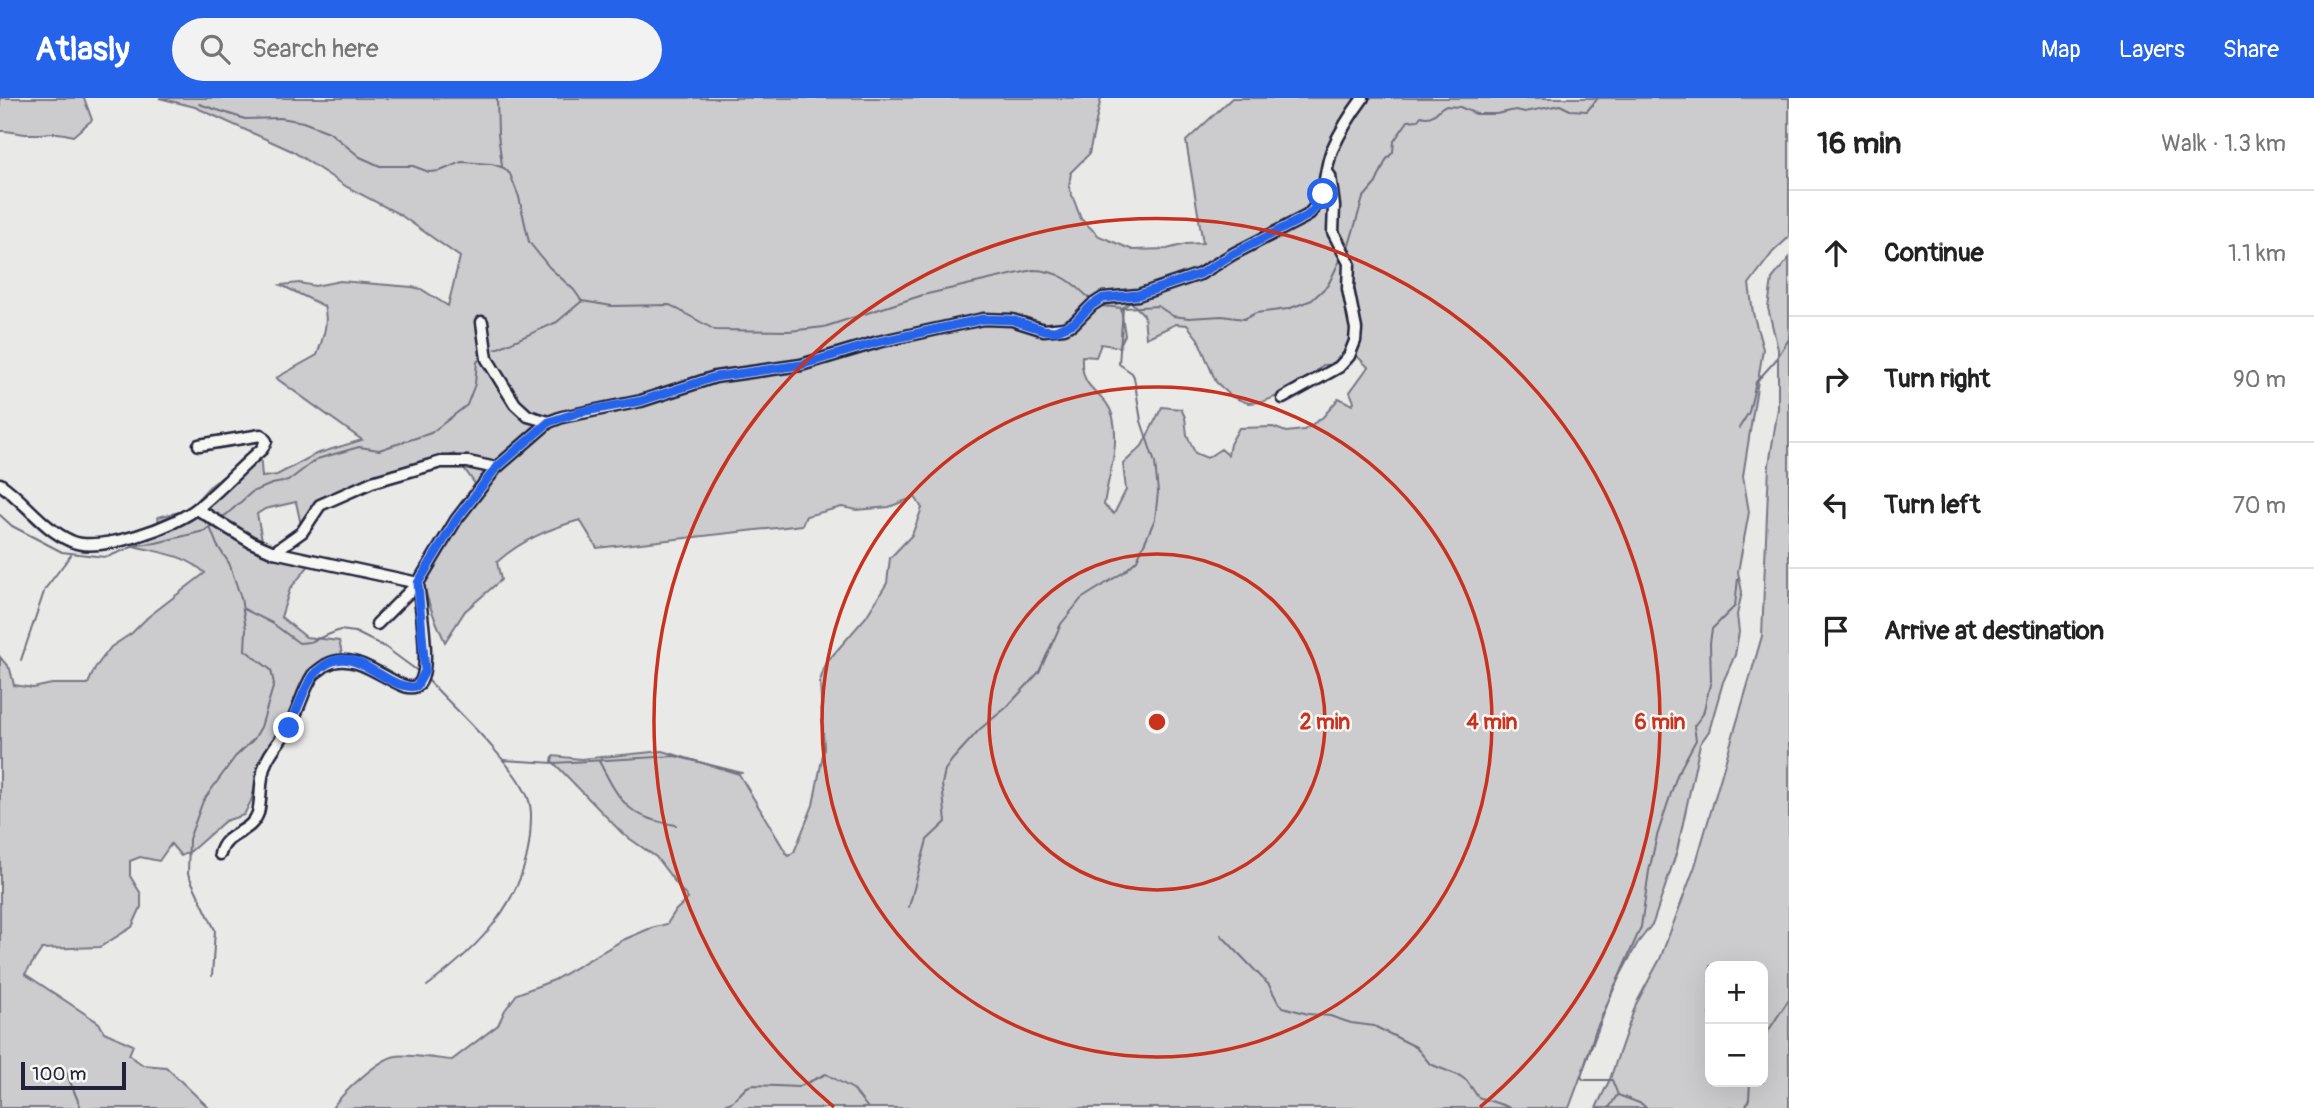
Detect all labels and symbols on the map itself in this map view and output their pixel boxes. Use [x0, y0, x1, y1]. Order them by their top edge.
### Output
route start [1307, 178, 1338, 209]
text: 2 min [1300, 709, 1350, 736]
text: 4 min [1467, 709, 1518, 736]
text: 6 min [1635, 709, 1686, 736]
centre of rings [1145, 710, 1169, 734]
route end [273, 712, 304, 743]
scale bar [21, 1059, 126, 1091]

